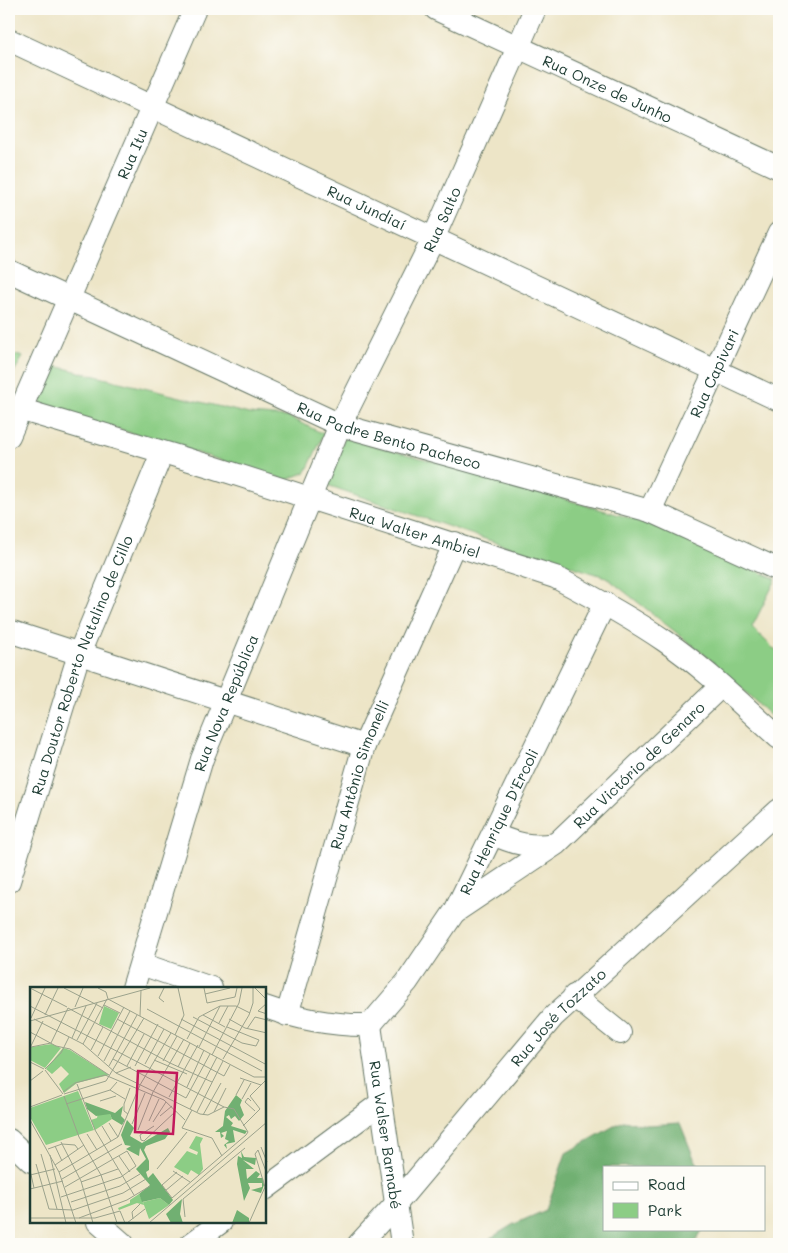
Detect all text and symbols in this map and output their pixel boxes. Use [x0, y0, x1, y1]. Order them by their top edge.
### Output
street label: Rua Onze de Junho [540, 50, 675, 127]
street label: Rua Itu [112, 125, 152, 182]
street label: Rua Jundiaí [324, 180, 410, 234]
street label: Rua Salto [418, 184, 465, 255]
street label: Rua Capivari [685, 326, 743, 421]
street label: Rua Padre Bento Pacheco [294, 397, 483, 474]
street label: Rua Walter Ambiel [347, 502, 483, 562]
street label: Rua Doutor Roberto Natalino de Cillo [26, 532, 137, 797]
street label: Rua Nova República [189, 631, 262, 774]
street label: Rua Antônio Simonelli [325, 697, 393, 852]
street label: Rua Victório de Genaro [569, 697, 709, 832]
street label: Rua Henrique D'Ercoli [455, 745, 543, 898]
street label: Rua José Tozzato [506, 964, 610, 1070]
inset map [30, 987, 266, 1223]
street label: Rua Walser Barnabé [365, 1059, 407, 1210]
legend [603, 1166, 766, 1230]
text: Road [648, 1174, 685, 1194]
text: Park [648, 1200, 682, 1220]

